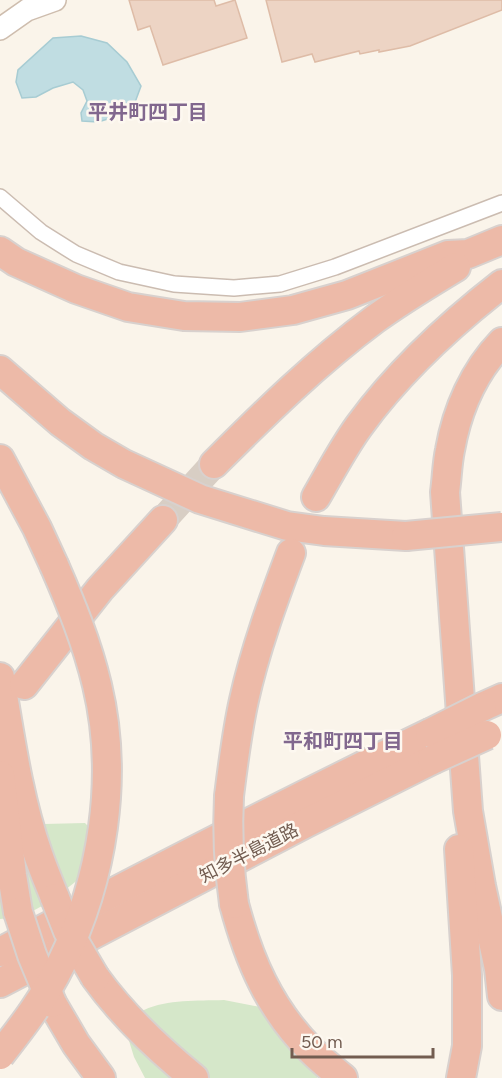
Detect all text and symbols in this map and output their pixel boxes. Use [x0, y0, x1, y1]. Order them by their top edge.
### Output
district label: 平井町四丁目 [88, 100, 208, 124]
district label: 平和町四丁目 [283, 729, 403, 753]
street label: 知多半島道路 [196, 819, 302, 887]
scale bar [292, 1021, 433, 1059]
text: 50 m [301, 1031, 343, 1053]

